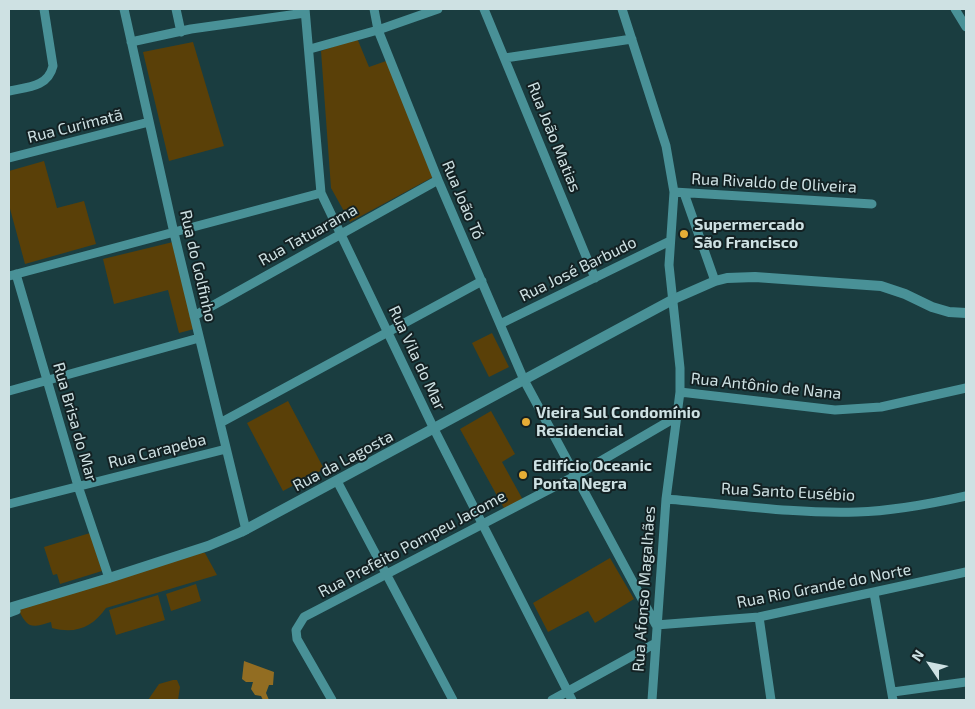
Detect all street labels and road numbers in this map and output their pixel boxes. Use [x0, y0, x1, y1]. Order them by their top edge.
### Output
street label: Rua João Matias [523, 79, 585, 195]
street label: Rua Curimatã [25, 105, 125, 147]
street label: Rua João Tó [438, 158, 488, 242]
street label: Rua Rivaldo de Oliveira [691, 169, 857, 197]
street label: Rua Tatuarama [255, 200, 361, 270]
street label: Rua do Golfinho [176, 208, 220, 324]
street label: Rua José Barbudo [516, 232, 640, 306]
street label: Rua Vila do Mar [384, 303, 450, 413]
street label: Rua Brisa do Mar [49, 360, 101, 484]
street label: Rua Antônio de Nana [690, 369, 842, 403]
street label: Rua da Lagosta [290, 427, 396, 495]
street label: Rua Carapeba [106, 430, 208, 472]
street label: Rua Santo Eusébio [721, 479, 855, 505]
street label: Rua Prefeito Pompeu Jacome [315, 486, 509, 602]
street label: Rua Afonso Magalhães [629, 505, 659, 673]
street label: Rua Rio Grande do Norte [735, 560, 913, 612]

